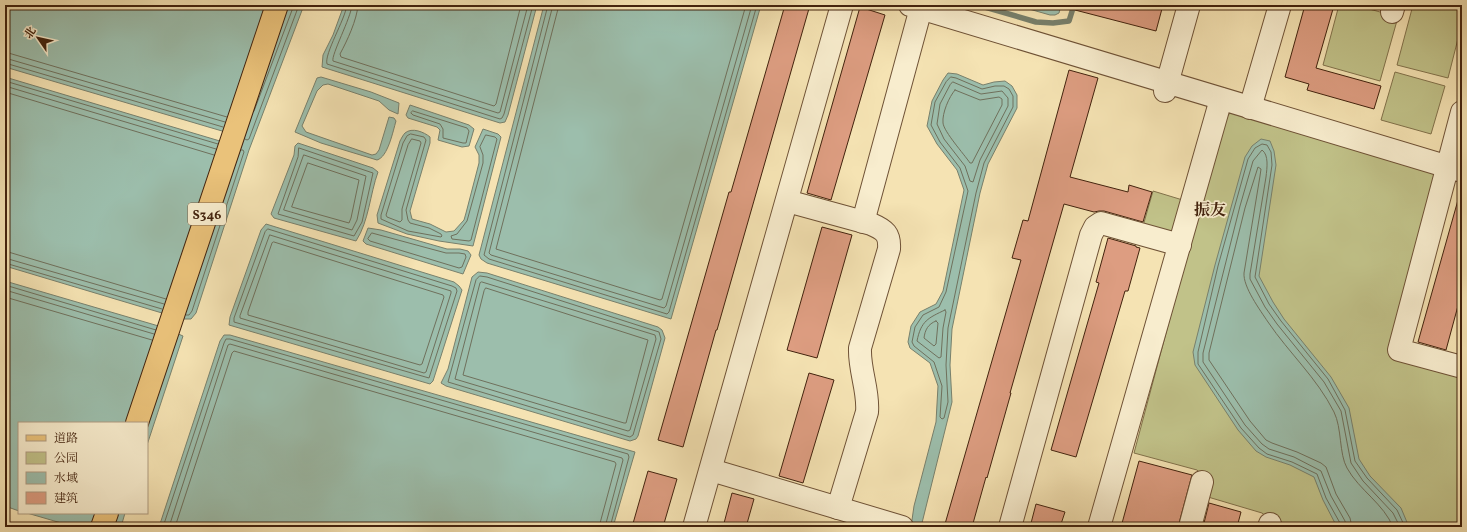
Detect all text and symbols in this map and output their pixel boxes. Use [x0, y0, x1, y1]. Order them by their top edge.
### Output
north arrow [18, 18, 58, 58]
text: 北 [22, 24, 40, 42]
district label: 振友 [1194, 200, 1226, 222]
road number: S346 [188, 203, 226, 225]
legend [18, 422, 148, 514]
text: 道路 [54, 431, 78, 447]
text: 公园 [54, 451, 78, 467]
text: 水域 [54, 471, 78, 487]
text: 建筑 [54, 491, 78, 507]

